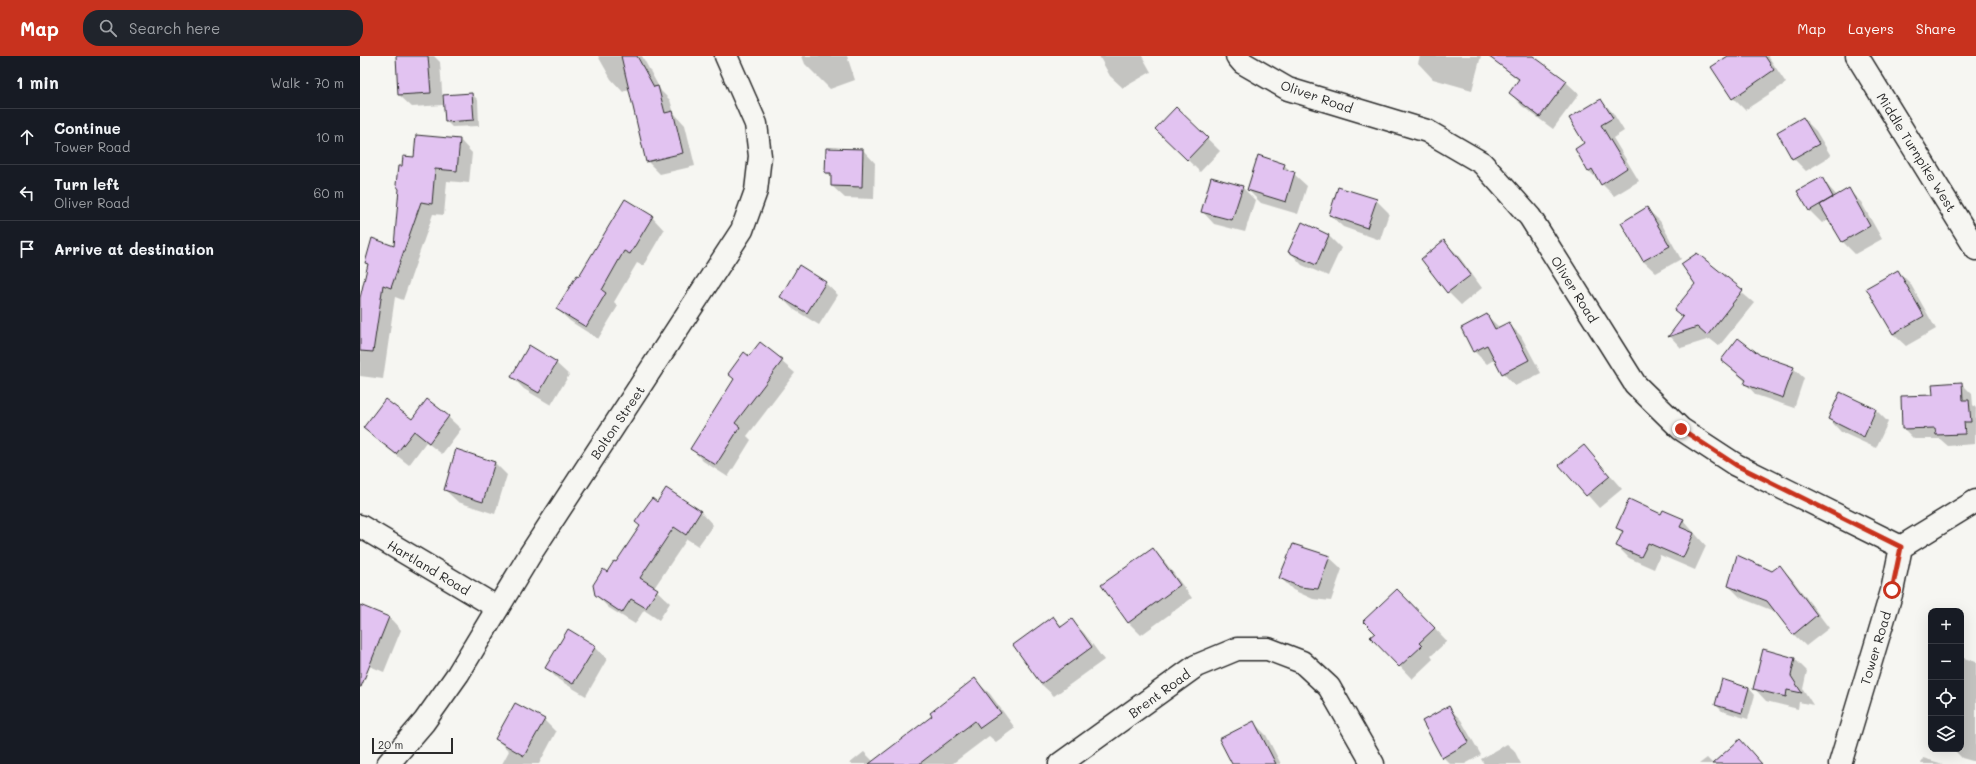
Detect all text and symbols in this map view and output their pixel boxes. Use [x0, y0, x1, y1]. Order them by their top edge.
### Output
search box [83, 10, 363, 46]
text: Map [20, 16, 59, 41]
icon: search [97, 17, 119, 39]
text: Search here [129, 18, 220, 38]
text: Map [1797, 19, 1826, 38]
text: Layers [1848, 19, 1894, 38]
text: Share [1916, 19, 1956, 38]
text: 1 min [16, 71, 59, 93]
text: Walk · 70 m [271, 74, 344, 91]
street label: Oliver Road [1279, 76, 1355, 116]
street label: Middle Turnpike West [1873, 89, 1961, 215]
text: Continue [54, 118, 121, 138]
icon: ahead [16, 126, 38, 148]
text: 10 m [316, 128, 344, 145]
text: Tower Road [54, 138, 130, 155]
text: Turn left [54, 174, 119, 194]
icon: left [16, 182, 38, 204]
text: 60 m [314, 184, 344, 201]
text: Oliver Road [54, 194, 130, 211]
icon: arrive [16, 238, 38, 260]
text: Arrive at destination [54, 239, 214, 259]
street label: Oliver Road [1548, 252, 1602, 326]
street label: Bolton Street [586, 382, 648, 462]
route end [1672, 420, 1690, 438]
street label: Hartland Road [385, 536, 473, 598]
route start [1883, 581, 1901, 599]
map controls [1928, 608, 1964, 752]
button: + [1928, 608, 1964, 644]
street label: Tower Road [1856, 609, 1894, 687]
button: − [1928, 644, 1964, 680]
street label: Brent Road [1125, 665, 1193, 721]
button: locate [1928, 680, 1964, 716]
button: layers [1928, 716, 1964, 752]
scale bar [372, 736, 453, 755]
text: 20 m [378, 737, 403, 752]

